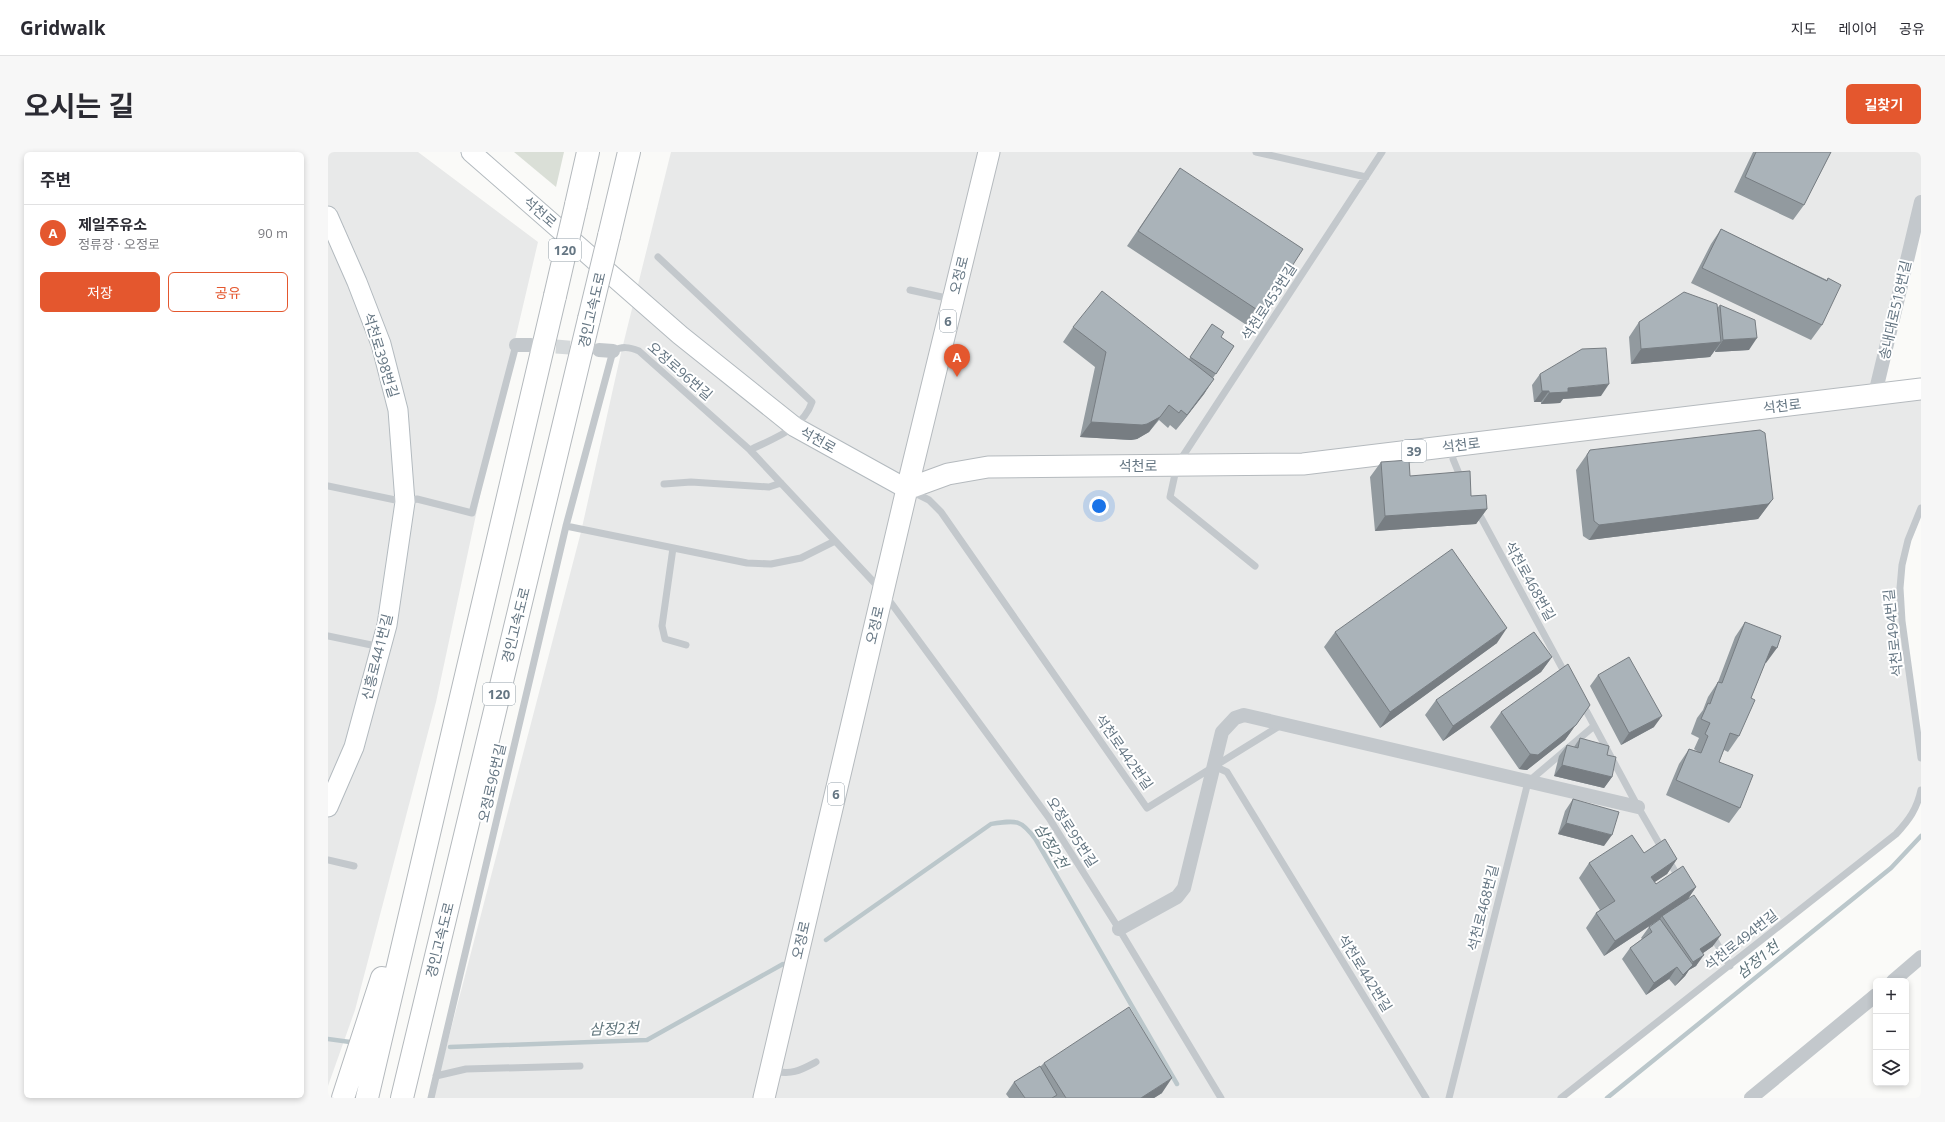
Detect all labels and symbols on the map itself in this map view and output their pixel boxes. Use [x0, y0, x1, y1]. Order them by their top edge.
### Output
street label: 석천로 [520, 192, 561, 232]
road number: 120 [549, 239, 581, 261]
street label: 오정로 [945, 254, 972, 296]
street label: 송내대로518번길 [1874, 258, 1915, 361]
street label: 석천로453번길 [1237, 259, 1301, 344]
street label: 경인고속도로 [574, 270, 609, 350]
street label: 석천로398번길 [359, 310, 403, 400]
road number: 6 [940, 310, 956, 332]
street label: 오정로96번길 [644, 337, 717, 404]
pin: A [944, 344, 970, 377]
street label: 석천로 [1762, 394, 1802, 417]
street label: 석천로 [797, 422, 840, 457]
street label: 석천로 [1441, 433, 1481, 456]
road number: 39 [1402, 440, 1426, 462]
street label: 석천로 [1119, 456, 1157, 475]
your location [1089, 496, 1109, 516]
street label: 석천로468번길 [1501, 537, 1560, 624]
street label: 경인고속도로 [497, 585, 534, 665]
street label: 석천로494번길 [1878, 588, 1907, 678]
street label: 오정로 [861, 604, 888, 646]
street label: 신흥로441번길 [357, 612, 396, 702]
road number: 120 [483, 683, 515, 705]
street label: 석천로442번길 [1091, 710, 1158, 793]
street label: 오정로96번길 [473, 742, 510, 824]
road number: 6 [828, 783, 844, 805]
street label: 오정로95번길 [1043, 793, 1102, 871]
water label: 삼정2천 [1030, 819, 1074, 874]
street label: 석천로468번길 [1463, 863, 1502, 953]
street label: 경인고속도로 [421, 900, 458, 980]
street label: 석천로494번길 [1700, 905, 1781, 974]
street label: 오정로 [787, 919, 814, 961]
street label: 석천로442번길 [1334, 930, 1397, 1015]
water label: 삼정1천 [1732, 934, 1785, 983]
water label: 삼정2천 [589, 1017, 641, 1039]

